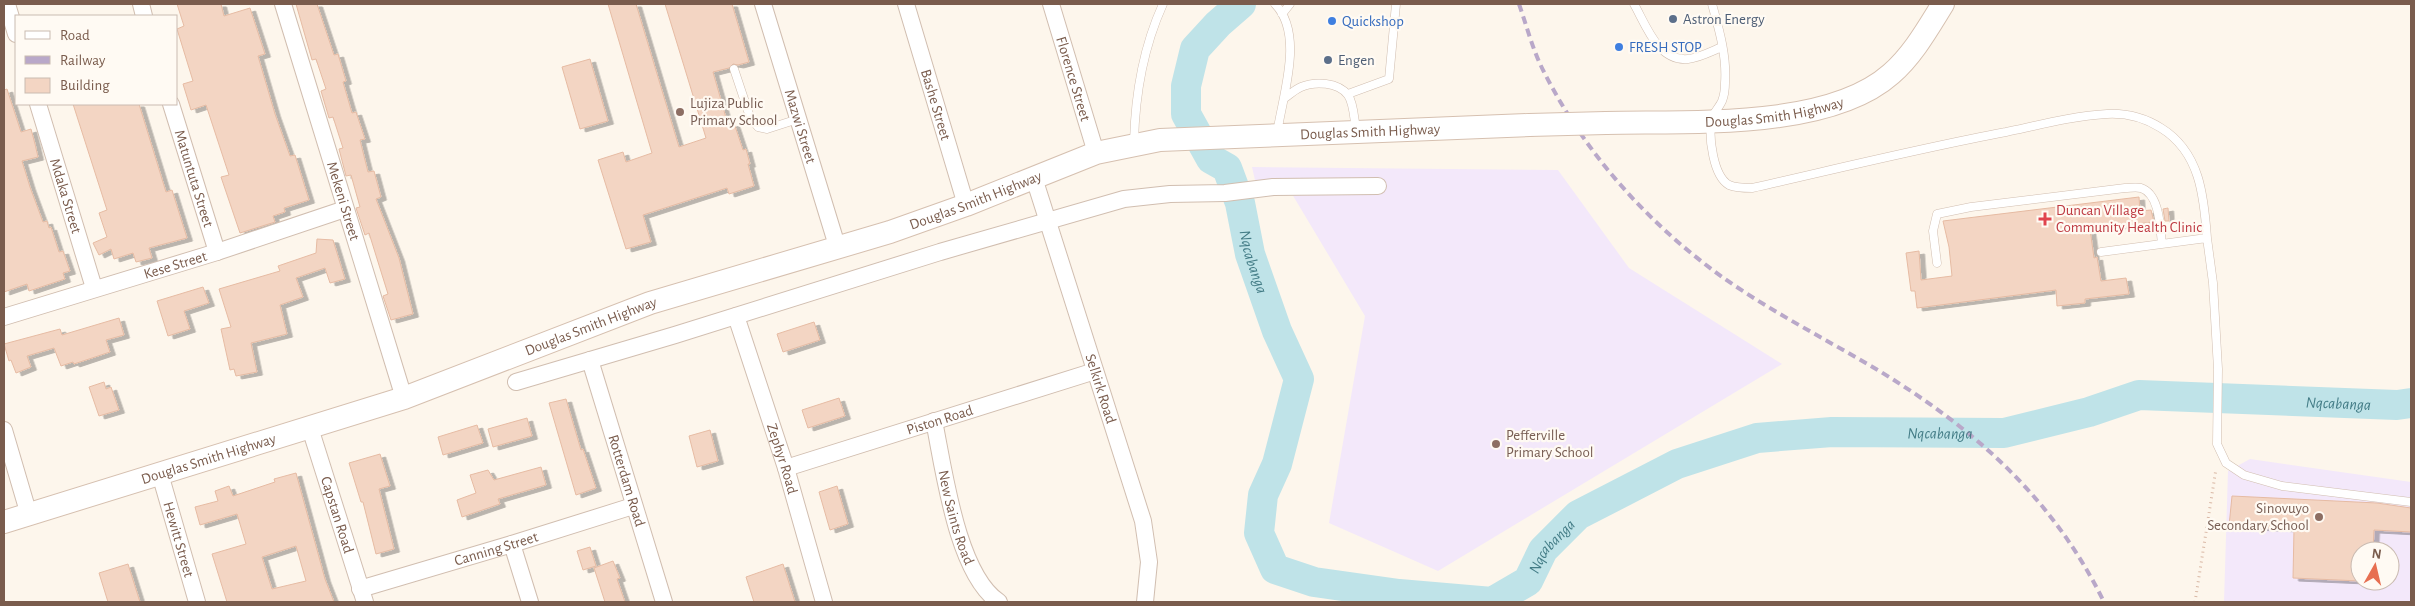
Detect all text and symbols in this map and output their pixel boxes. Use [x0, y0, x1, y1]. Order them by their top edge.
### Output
place label: Astron Energy [1683, 12, 1765, 27]
marker: Astron Energy [1667, 13, 1679, 25]
place label: Quickshop [1342, 14, 1404, 29]
legend [15, 15, 178, 105]
marker: Quickshop [1326, 15, 1338, 27]
text: Road [60, 28, 90, 43]
street label: Florence Street [1053, 35, 1093, 123]
place label: FRESH STOP [1629, 40, 1702, 55]
marker: FRESH STOP [1613, 41, 1625, 53]
text: Railway [60, 53, 106, 68]
place label: Engen [1338, 53, 1375, 68]
marker: Engen [1322, 54, 1334, 66]
street label: Bashe Street [918, 68, 953, 142]
text: Building [60, 78, 110, 93]
street label: Mazwi Street [782, 88, 818, 165]
street label: Douglas Smith Highway [1705, 94, 1846, 130]
place label: Lujiza Public Primary School [690, 96, 778, 128]
marker: Lujiza Public Primary School [674, 106, 686, 118]
street label: Douglas Smith Highway [1300, 122, 1441, 142]
street label: Matuntuta Street [172, 128, 216, 229]
street label: Mdaka Street [47, 157, 84, 235]
street label: Mekeni Street [324, 160, 362, 242]
street label: Douglas Smith Highway [908, 168, 1044, 232]
place label: Duncan Village Community Health Clinic [2056, 203, 2202, 235]
marker: Duncan Village Community Health Clinic [2038, 212, 2052, 226]
water label: Nqcabanga [1236, 229, 1270, 296]
street label: Kese Street [142, 248, 209, 282]
street label: Douglas Smith Highway [523, 294, 659, 359]
street label: Selkirk Road [1082, 352, 1119, 426]
water label: Nqcabanga [2305, 394, 2371, 413]
street label: Piston Road [905, 403, 975, 438]
street label: Zephyr Road [764, 422, 800, 496]
water label: Nqcabanga [1907, 425, 1973, 443]
place label: Pefferville Primary School [1506, 428, 1594, 460]
street label: Douglas Smith Highway [139, 431, 278, 487]
street label: Rotterdam Road [605, 433, 648, 529]
marker: Pefferville Primary School [1490, 438, 1502, 450]
street label: New Saints Road [935, 469, 977, 567]
street label: Capstan Road [318, 475, 356, 555]
street label: Hewitt Street [160, 500, 197, 579]
place label: Sinovuyo Secondary School [2207, 501, 2309, 533]
marker: Sinovuyo Secondary School [2313, 511, 2325, 523]
water label: Nqcabanga [1526, 516, 1578, 576]
street label: Canning Street [453, 529, 540, 569]
north arrow [2350, 541, 2400, 591]
text: N [2371, 547, 2382, 562]

